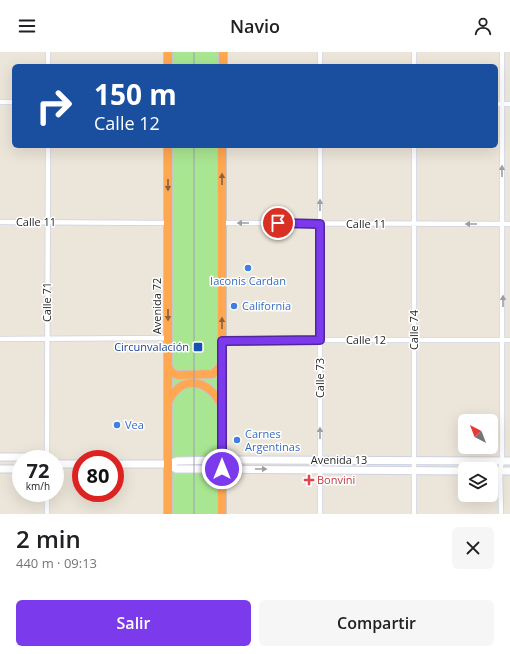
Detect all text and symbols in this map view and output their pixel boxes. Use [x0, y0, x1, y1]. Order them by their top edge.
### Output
text: Navio [230, 14, 280, 38]
icon: menu [16, 15, 38, 37]
icon: person [472, 15, 494, 37]
text: 150 m [94, 75, 177, 113]
icon: right [28, 80, 80, 132]
text: Calle 12 [94, 111, 160, 135]
one-way arrow [499, 164, 505, 177]
one-way arrow [219, 172, 225, 185]
one-way arrow [165, 179, 171, 192]
one-way arrow [317, 198, 323, 211]
pin [261, 206, 295, 240]
icon: arrive [267, 212, 289, 234]
street label: Calle 11 [16, 214, 56, 229]
street label: Calle 11 [346, 216, 386, 231]
one-way arrow [236, 220, 249, 226]
one-way arrow [464, 221, 477, 227]
marker: Iaconis Cardan [243, 263, 253, 273]
place label: Iaconis Cardan [210, 273, 286, 288]
street label: Avenida 72 [149, 278, 164, 334]
street label: Calle 71 [39, 282, 54, 322]
one-way arrow [500, 294, 506, 307]
place label: California [242, 298, 291, 313]
marker: California [229, 301, 239, 311]
one-way arrow [165, 309, 171, 322]
street label: Calle 74 [406, 309, 421, 350]
one-way arrow [219, 316, 225, 329]
street label: Calle 12 [346, 332, 386, 347]
place label: Circunvalación [114, 339, 189, 354]
marker: Circunvalación [192, 341, 204, 353]
street label: Calle 73 [312, 358, 327, 398]
north arrow [458, 414, 498, 454]
map controls [458, 414, 498, 502]
place label: Vea [125, 417, 144, 432]
marker: Vea [112, 420, 122, 430]
place label: Carnes Argentinas [245, 426, 300, 454]
one-way arrow [317, 426, 323, 439]
marker: Carnes Argentinas [232, 435, 242, 445]
position arrow [201, 448, 243, 490]
speed limit sign: 80 [72, 450, 124, 502]
street label: Avenida 13 [311, 452, 367, 467]
text: 72 [27, 457, 49, 484]
button: layers [458, 462, 498, 502]
one-way arrow [255, 466, 268, 472]
place label: Bonvini [317, 472, 355, 487]
marker: Bonvini [304, 475, 314, 485]
text: km/h [26, 479, 50, 493]
text: 2 min [16, 522, 81, 555]
button: close [452, 527, 494, 569]
text: 440 m · 09:13 [16, 554, 97, 572]
button: Salir [16, 600, 251, 646]
button: Compartir [259, 600, 494, 646]

